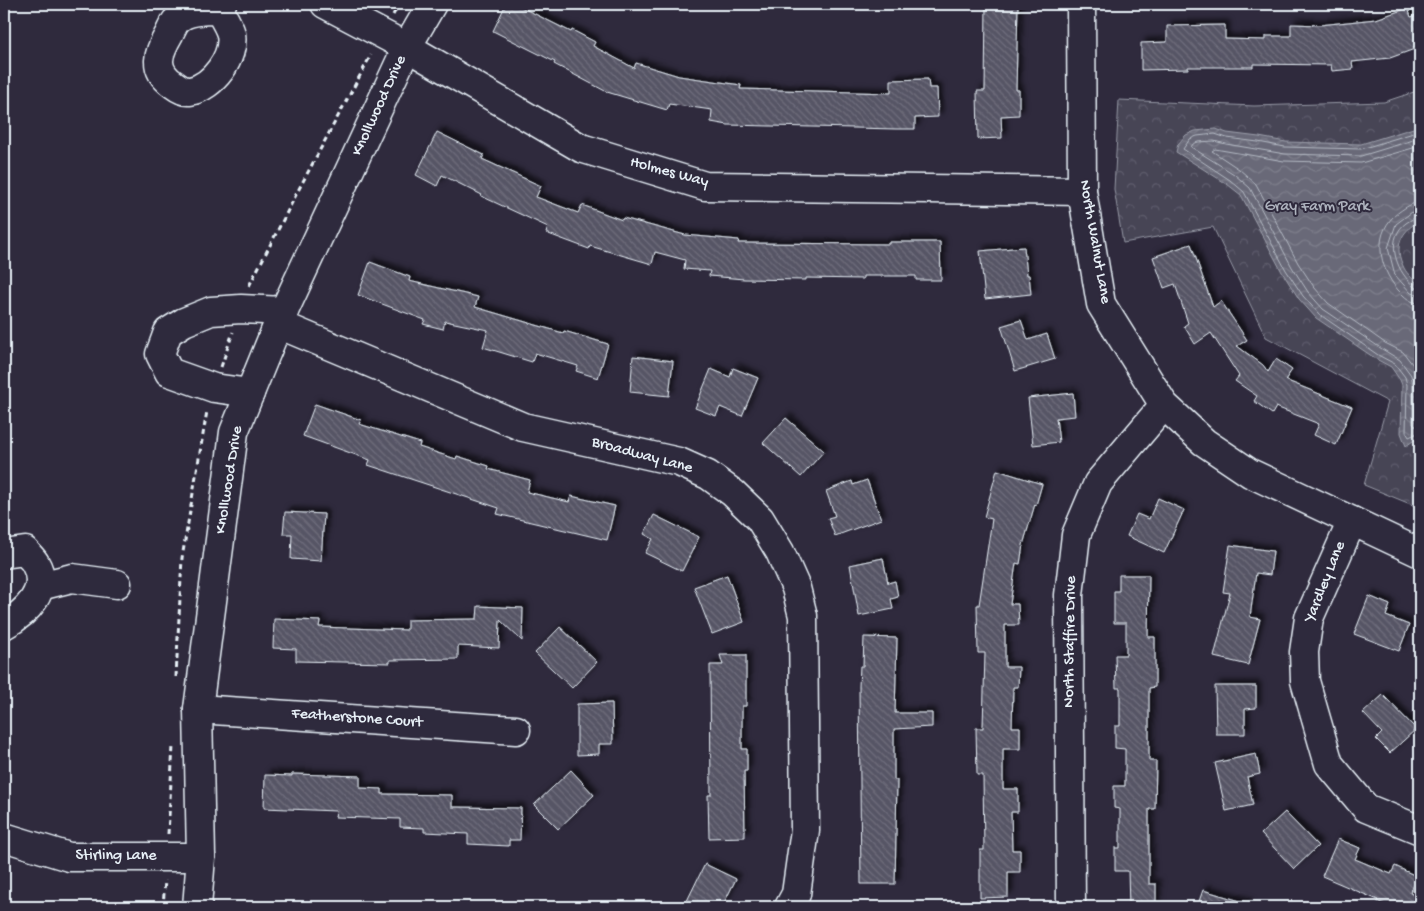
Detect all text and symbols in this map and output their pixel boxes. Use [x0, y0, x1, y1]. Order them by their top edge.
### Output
street label: Knollwood Drive [348, 52, 412, 159]
street label: Holmes Way [628, 153, 711, 193]
street label: North Walnut Lane [1074, 179, 1114, 306]
park label: Gray Farm Park [1265, 198, 1371, 217]
street label: Knollwood Drive [212, 424, 248, 535]
street label: Broadway Lane [588, 433, 695, 479]
street label: Yardley Lane [1300, 538, 1351, 627]
street label: North Staffire Drive [1060, 575, 1082, 708]
street label: Featherstone Court [290, 705, 425, 733]
street label: Stirling Lane [75, 847, 157, 866]

